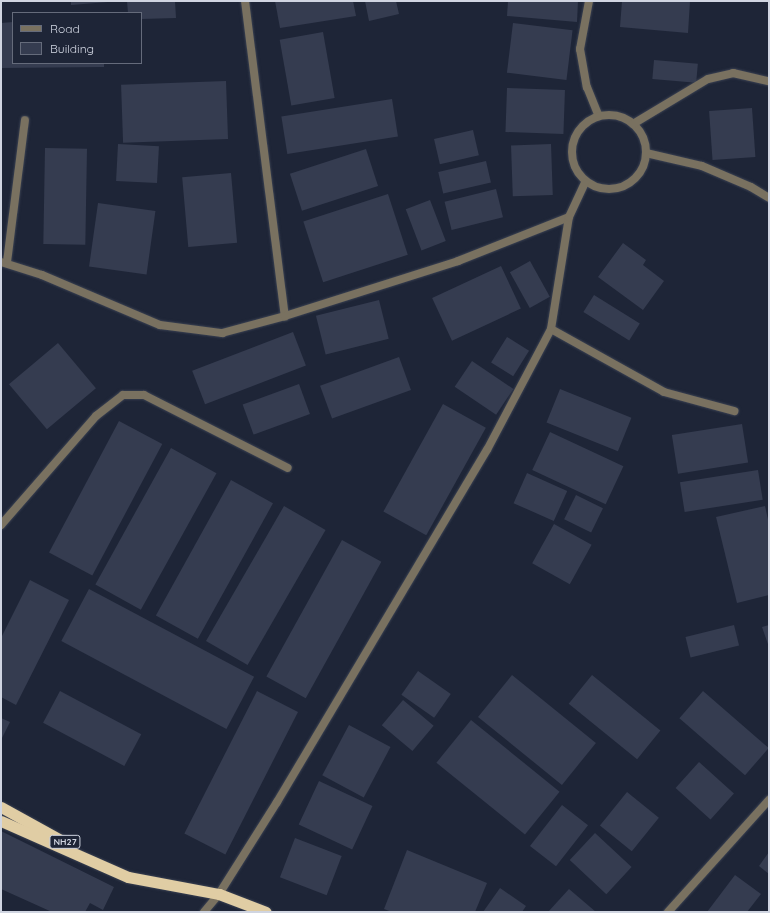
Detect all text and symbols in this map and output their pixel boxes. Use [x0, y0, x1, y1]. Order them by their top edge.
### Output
legend [12, 12, 142, 64]
text: Road [50, 21, 80, 36]
text: Building [50, 41, 94, 56]
road number: NH27 [49, 835, 81, 849]

